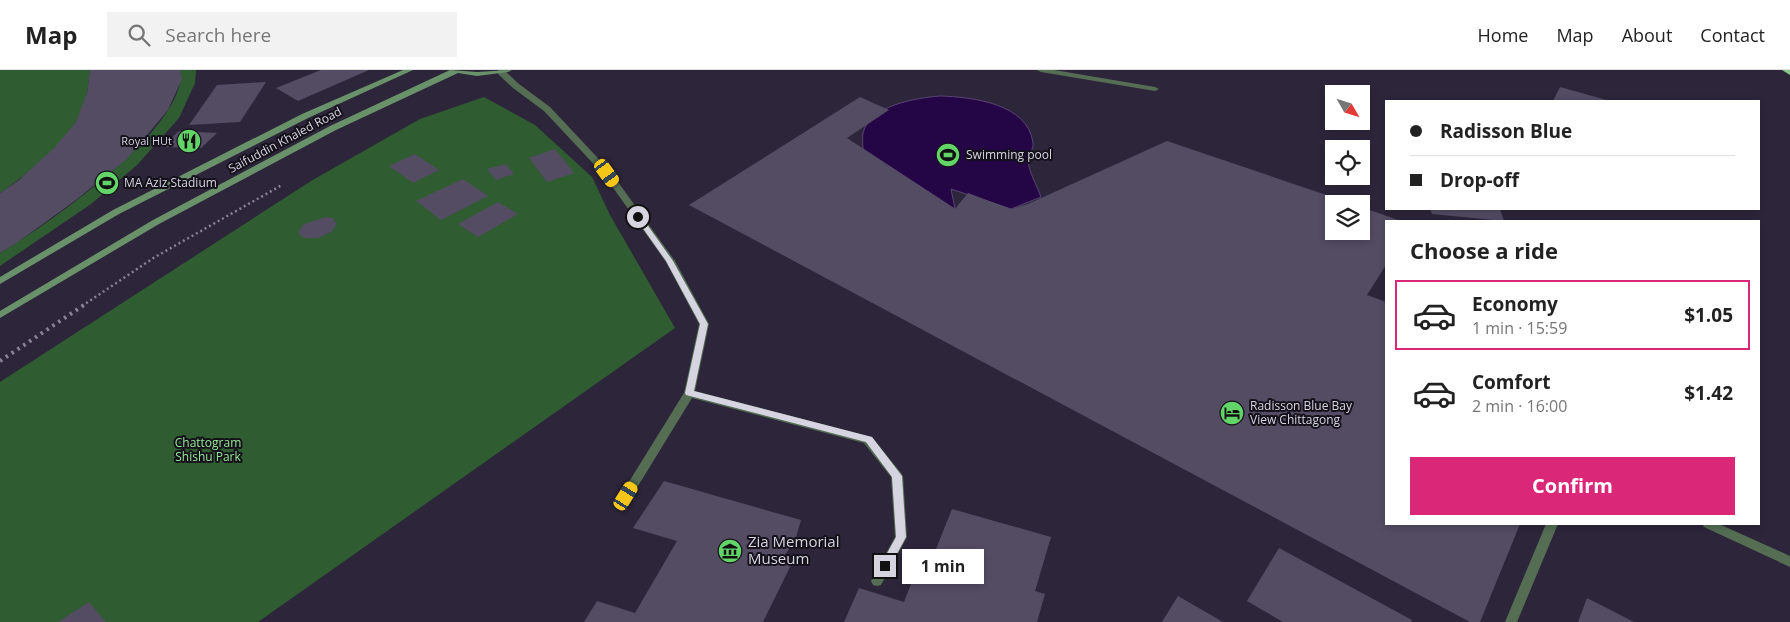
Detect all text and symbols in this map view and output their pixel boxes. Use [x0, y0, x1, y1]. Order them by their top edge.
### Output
search box [107, 12, 457, 57]
text: Map [25, 18, 77, 51]
icon: search [125, 21, 153, 49]
text: Search here [165, 22, 271, 48]
text: Home [1478, 23, 1528, 47]
text: Map [1556, 23, 1594, 47]
text: About [1622, 23, 1672, 47]
text: Contact [1700, 23, 1765, 47]
north arrow [1325, 85, 1370, 130]
map controls [1325, 85, 1370, 240]
street label: Saifuddin Khaled Road [225, 102, 344, 177]
text: Radisson Blue [1440, 118, 1572, 144]
restaurant icon: Royal HUt [176, 128, 202, 154]
place label: Royal HUt [121, 133, 172, 148]
button: locate [1325, 140, 1370, 185]
sports icon: Swimming pool [935, 142, 961, 168]
place label: Swimming pool [966, 146, 1052, 163]
car [592, 156, 621, 190]
text: Drop-off [1440, 167, 1519, 193]
sports icon: MA Aziz Stadium [94, 170, 120, 196]
place label: MA Aziz Stadium [124, 174, 217, 191]
button: layers [1325, 195, 1370, 240]
route start [627, 206, 649, 228]
text: Choose a ride [1410, 235, 1558, 265]
text: Economy [1472, 291, 1558, 317]
icon: car [1412, 293, 1457, 338]
text: $1.05 [1684, 302, 1733, 328]
text: 1 min · 15:59 [1472, 317, 1567, 339]
text: Comfort [1472, 369, 1551, 395]
icon: car [1412, 371, 1457, 416]
text: $1.42 [1684, 380, 1733, 406]
text: 2 min · 16:00 [1472, 395, 1567, 417]
place label: Radisson Blue Bay View Chittagong [1250, 397, 1353, 428]
hotel icon: Radisson Blue Bay View Chittagong [1219, 400, 1245, 426]
park label: Chattogram Shishu Park [175, 434, 242, 465]
button: Confirm [1410, 457, 1735, 515]
car [611, 479, 640, 513]
place label: Zia Memorial Museum [748, 531, 839, 568]
museum icon: Zia Memorial Museum [717, 538, 743, 564]
callout: 1 min [902, 548, 985, 584]
route end [874, 555, 896, 577]
text: 1 min [921, 555, 965, 577]

